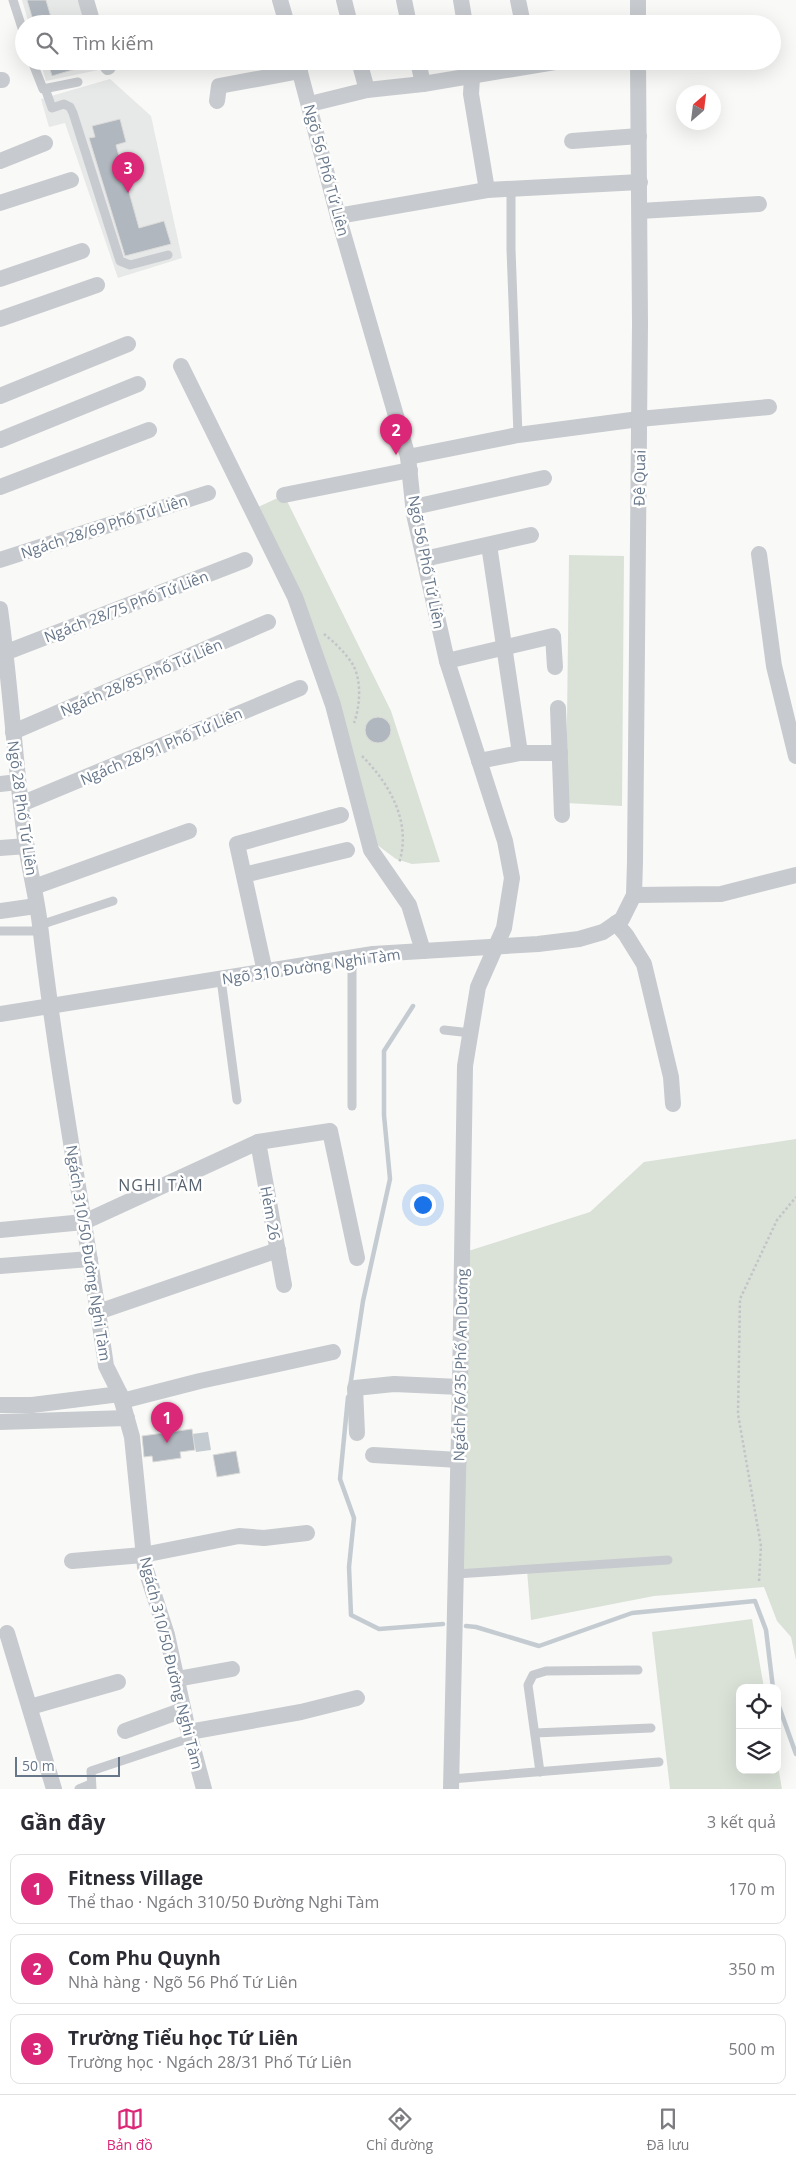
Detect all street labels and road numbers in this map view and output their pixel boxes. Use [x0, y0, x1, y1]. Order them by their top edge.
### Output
street label: Ngõ 56 Phố Tứ Liên [300, 102, 354, 238]
street label: Đê Quai [629, 450, 649, 506]
street label: Ngách 28/69 Phố Tứ Liên [18, 490, 190, 562]
street label: Ngõ 56 Phố Tứ Liên [404, 493, 450, 631]
street label: Ngách 28/75 Phố Tứ Liên [41, 565, 211, 647]
street label: Ngách 28/85 Phố Tứ Liên [57, 634, 225, 720]
street label: Ngách 28/91 Phố Tứ Liên [77, 703, 245, 789]
street label: Ngõ 28 Phố Tứ Liên [4, 739, 42, 877]
street label: Ngõ 310 Đường Nghi Tàm [220, 944, 402, 988]
street label: Ngách 310/50 Đường Nghi Tàm [62, 1144, 116, 1362]
street label: Hẻm 26 [256, 1184, 286, 1242]
street label: Ngách 76/35 Phố An Dương [448, 1268, 472, 1462]
street label: Ngách 310/50 Đường Nghi Tàm [136, 1555, 208, 1771]

